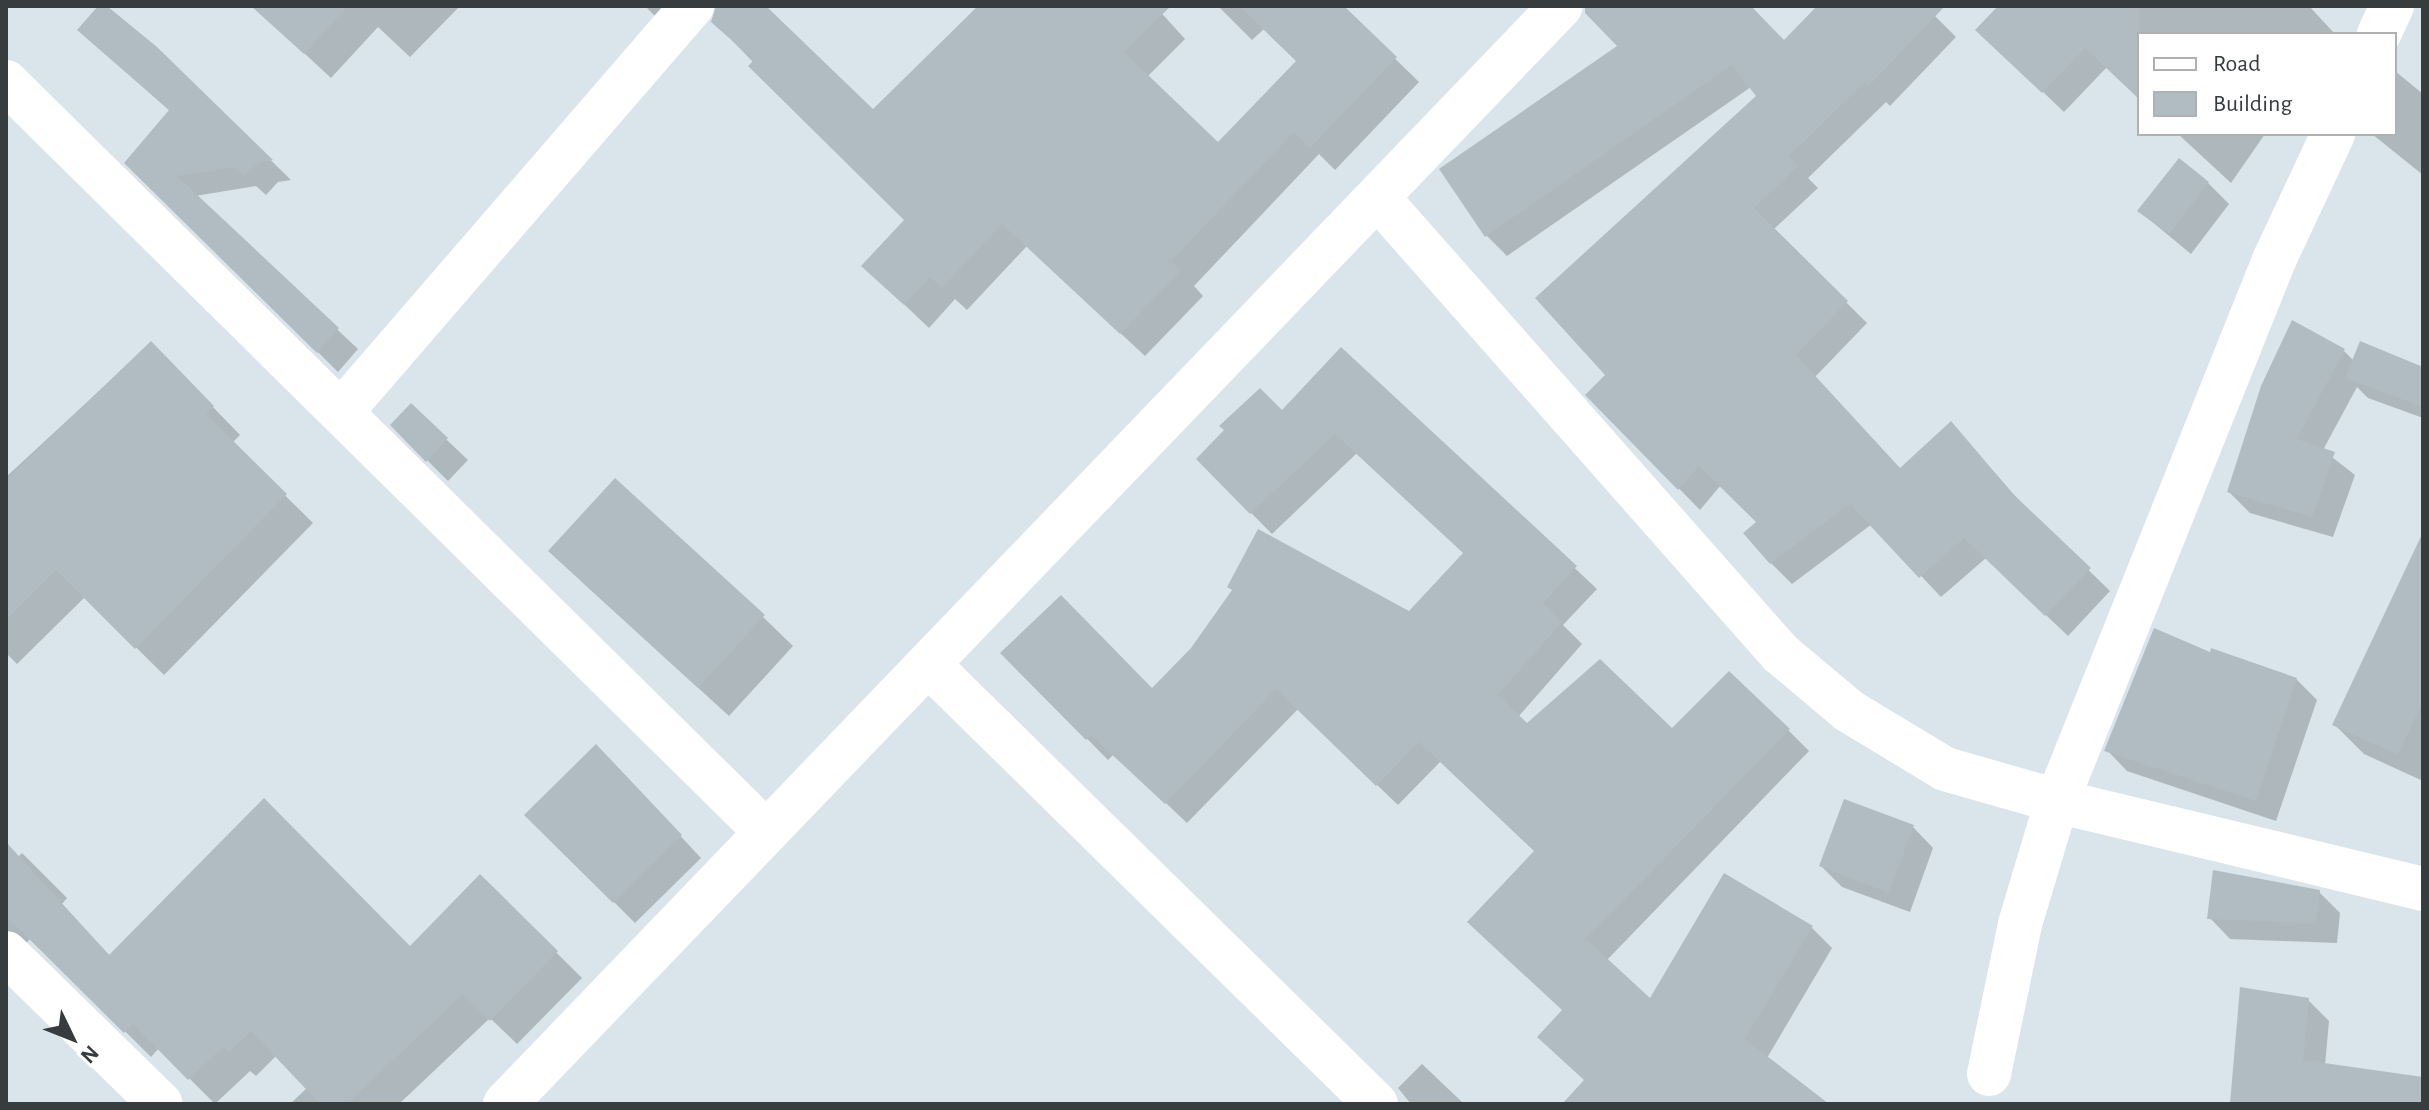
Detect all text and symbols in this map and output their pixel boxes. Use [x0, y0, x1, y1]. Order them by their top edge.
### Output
legend [2137, 32, 2397, 136]
text: Road [2213, 52, 2261, 76]
text: Building [2213, 92, 2292, 116]
north arrow [32, 998, 112, 1078]
text: N [76, 1041, 103, 1067]

